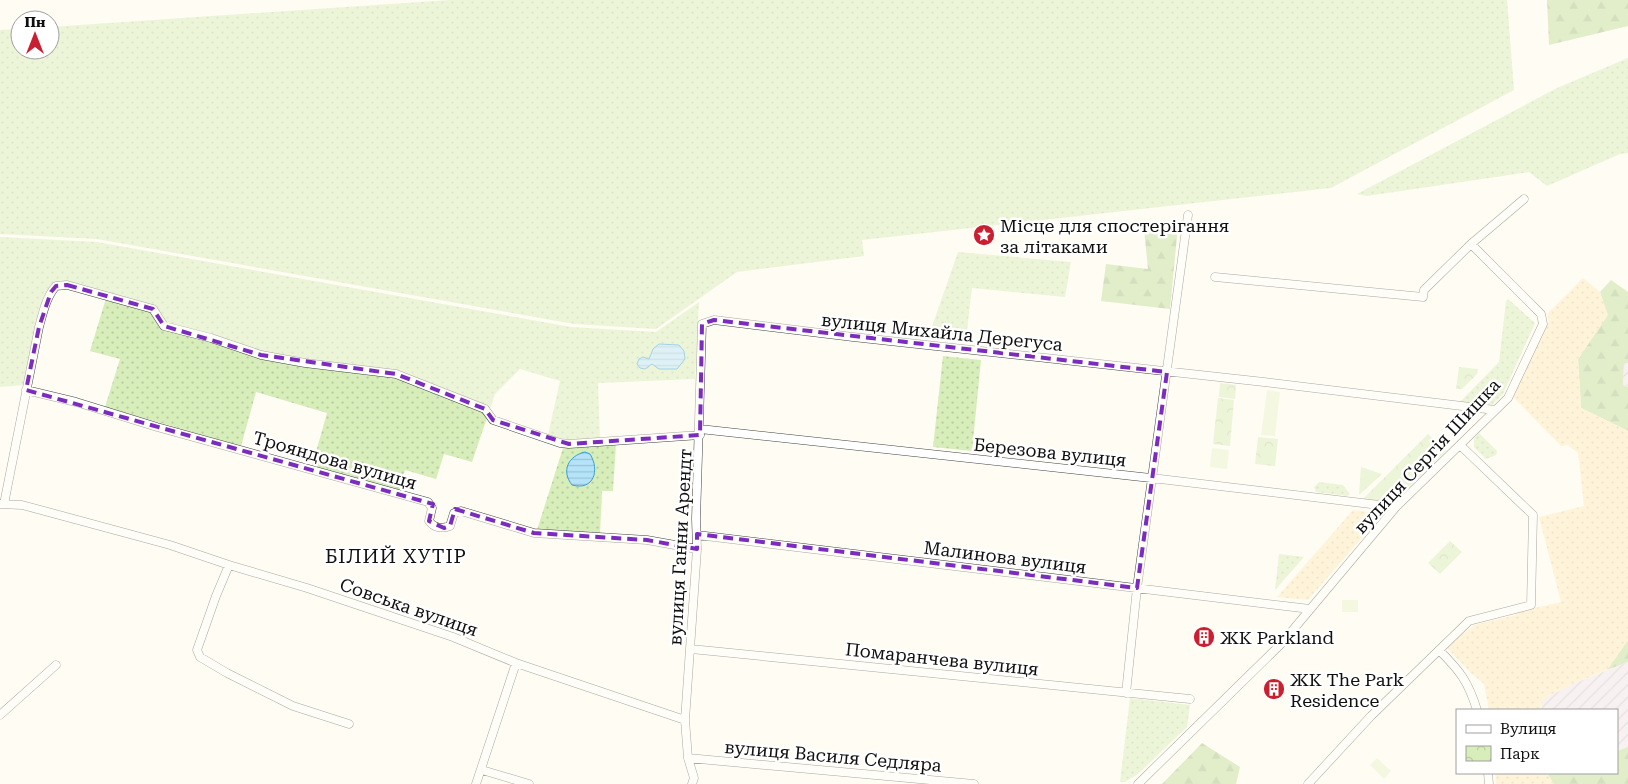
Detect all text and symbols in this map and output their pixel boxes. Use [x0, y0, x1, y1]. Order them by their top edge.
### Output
north arrow [10, 10, 60, 60]
text: Пн [25, 14, 46, 30]
place label: Місце для спостерігання за літаками [1000, 215, 1229, 257]
place icon: Місце для спостерігання за літаками [972, 223, 996, 247]
street label: вулиця Михайла Дерегуса [820, 309, 1064, 355]
street label: вулиця Сергія Шишка [1350, 374, 1504, 538]
street label: Трояндова вулиця [251, 427, 419, 493]
street label: Березова вулиця [972, 434, 1128, 470]
street label: вулиця Ганни Арендт [664, 448, 696, 646]
street label: Малинова вулиця [923, 537, 1087, 577]
district label: БІЛИЙ ХУТІР [325, 545, 467, 568]
street label: Совська вулиця [337, 574, 481, 640]
building icon: ЖК Parkland [1192, 625, 1216, 649]
place label: ЖК Parkland [1220, 627, 1335, 648]
street label: Помаранчева вулиця [844, 638, 1040, 680]
place label: ЖК The Park Residence [1290, 669, 1404, 711]
building icon: ЖК The Park Residence [1262, 677, 1286, 701]
legend [1456, 709, 1618, 774]
text: Вулиця [1500, 720, 1556, 738]
street label: вулиця Василя Седляра [724, 736, 943, 776]
text: Парк [1500, 745, 1540, 763]

